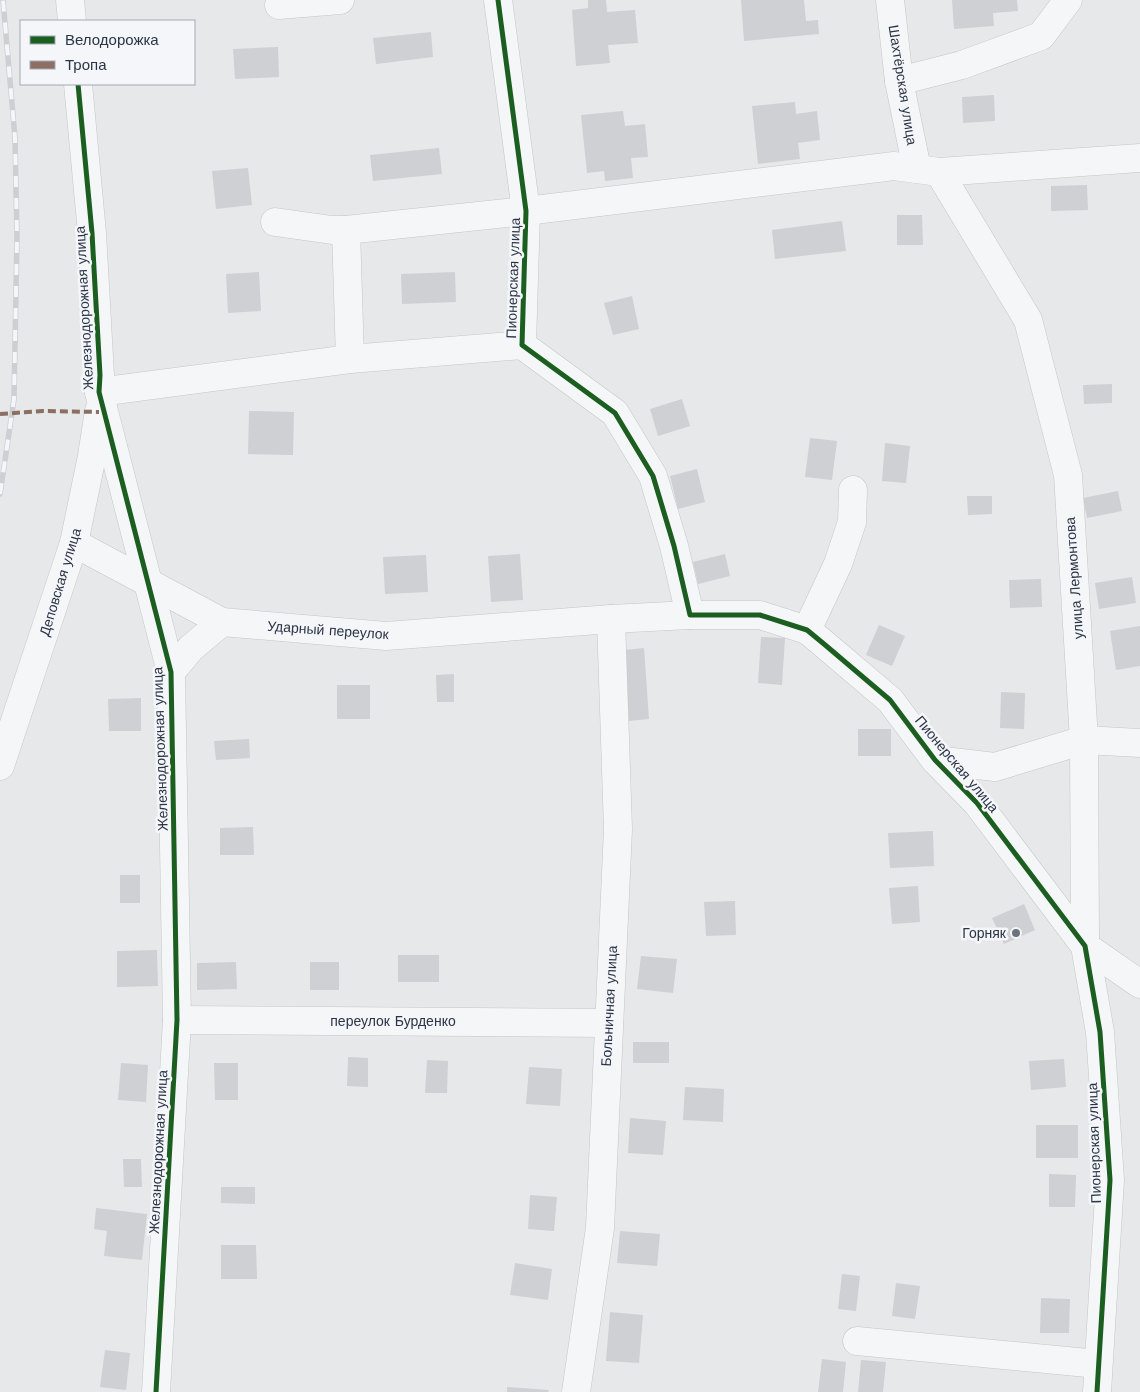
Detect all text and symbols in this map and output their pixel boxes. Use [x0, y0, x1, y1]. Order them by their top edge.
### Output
legend [20, 20, 195, 85]
street label: Шахтёрская улица [886, 24, 920, 146]
text: Велодорожка [65, 31, 159, 49]
text: Тропа [65, 56, 107, 74]
street label: Пионерская улица [503, 217, 523, 339]
street label: Железнодорожная улица [72, 225, 96, 391]
street label: улица Лермонтова [1062, 516, 1086, 640]
street label: Деповская улица [36, 526, 84, 638]
street label: Ударный переулок [267, 618, 390, 642]
street label: Железнодорожная улица [149, 666, 171, 831]
street label: Пионерская улица [912, 712, 1002, 816]
place label: Горняк [962, 925, 1007, 941]
marker: Горняк [1010, 927, 1022, 939]
street label: Больничная улица [598, 945, 620, 1067]
street label: переулок Бурденко [330, 1013, 456, 1029]
street label: Железнодорожная улица [146, 1069, 170, 1235]
street label: Пионерская улица [1084, 1082, 1104, 1204]

